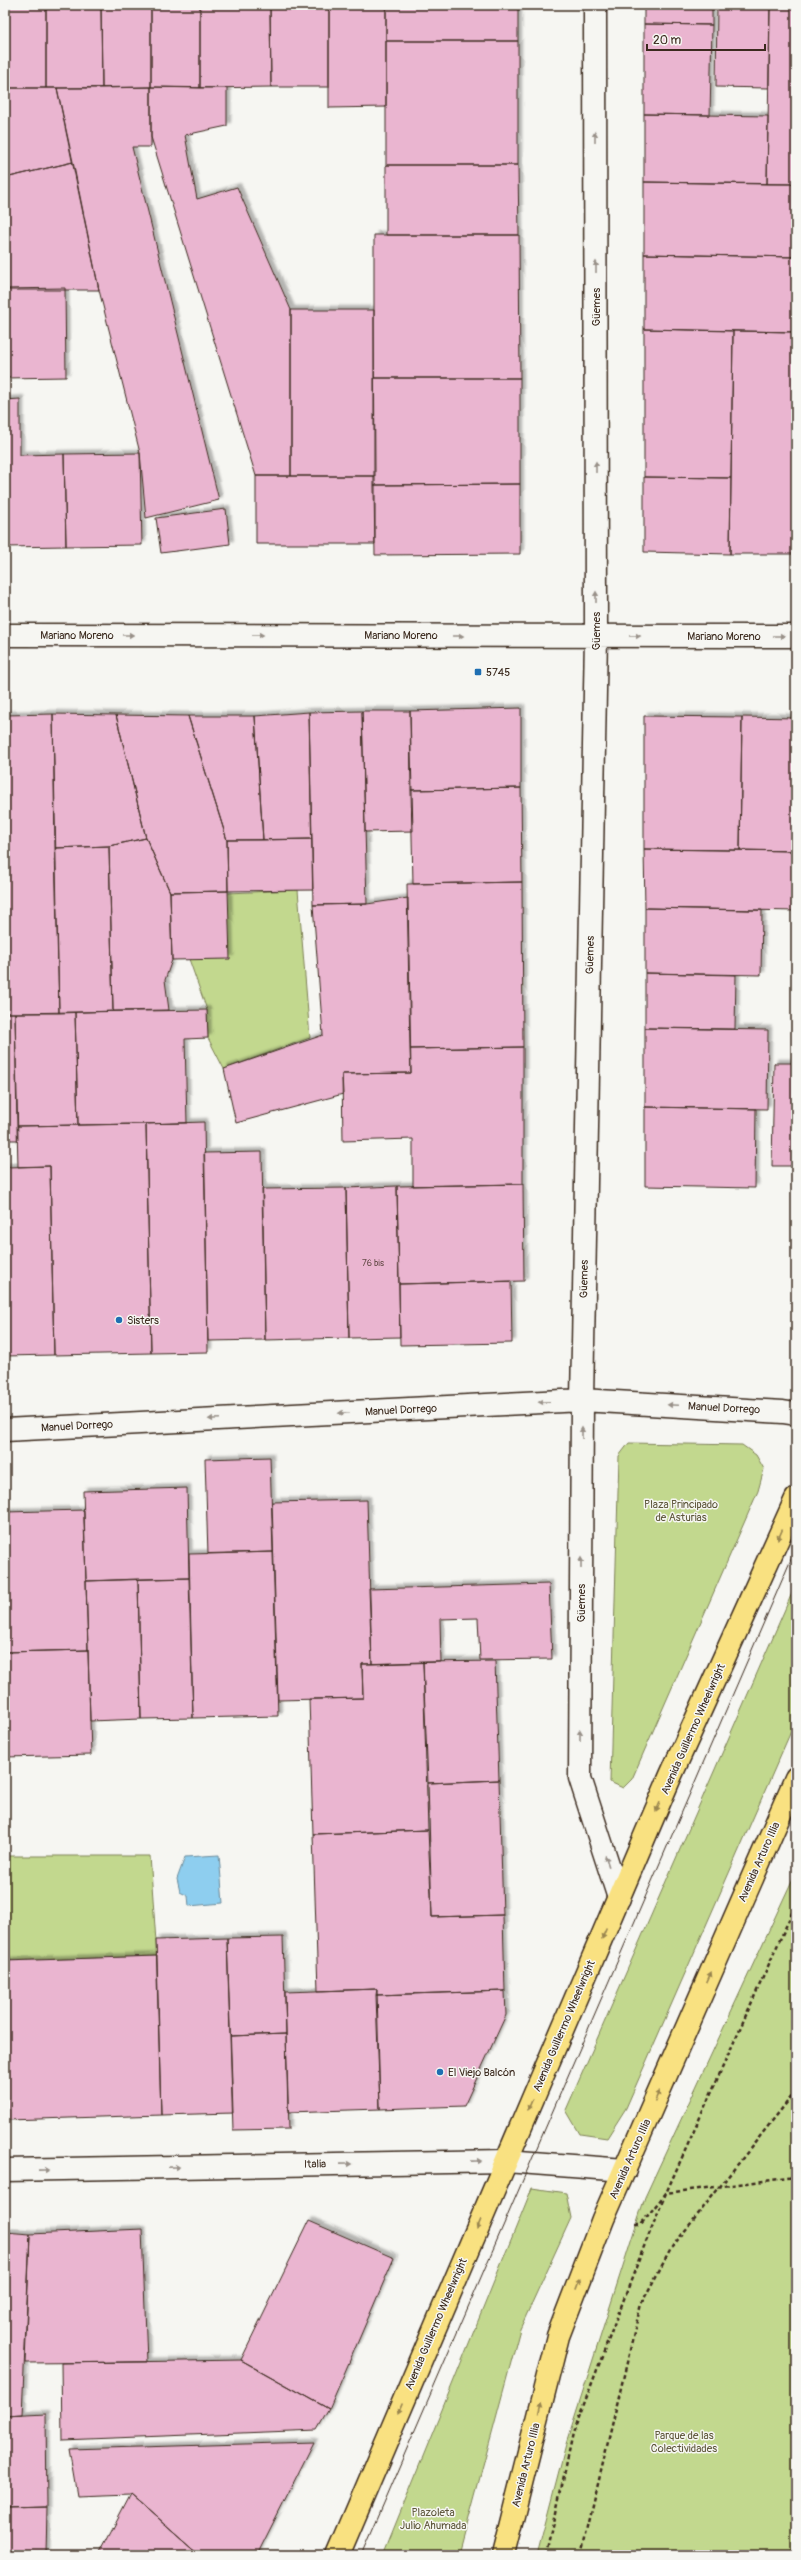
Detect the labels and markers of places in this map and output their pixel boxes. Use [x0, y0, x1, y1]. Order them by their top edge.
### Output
place label: 5745 [486, 666, 510, 679]
marker: 5745 [473, 667, 483, 677]
place label: Sisters [127, 1314, 159, 1327]
marker: Sisters [114, 1315, 124, 1325]
place label: El Viejo Balcón [448, 2066, 515, 2079]
marker: El Viejo Balcón [435, 2067, 445, 2077]

